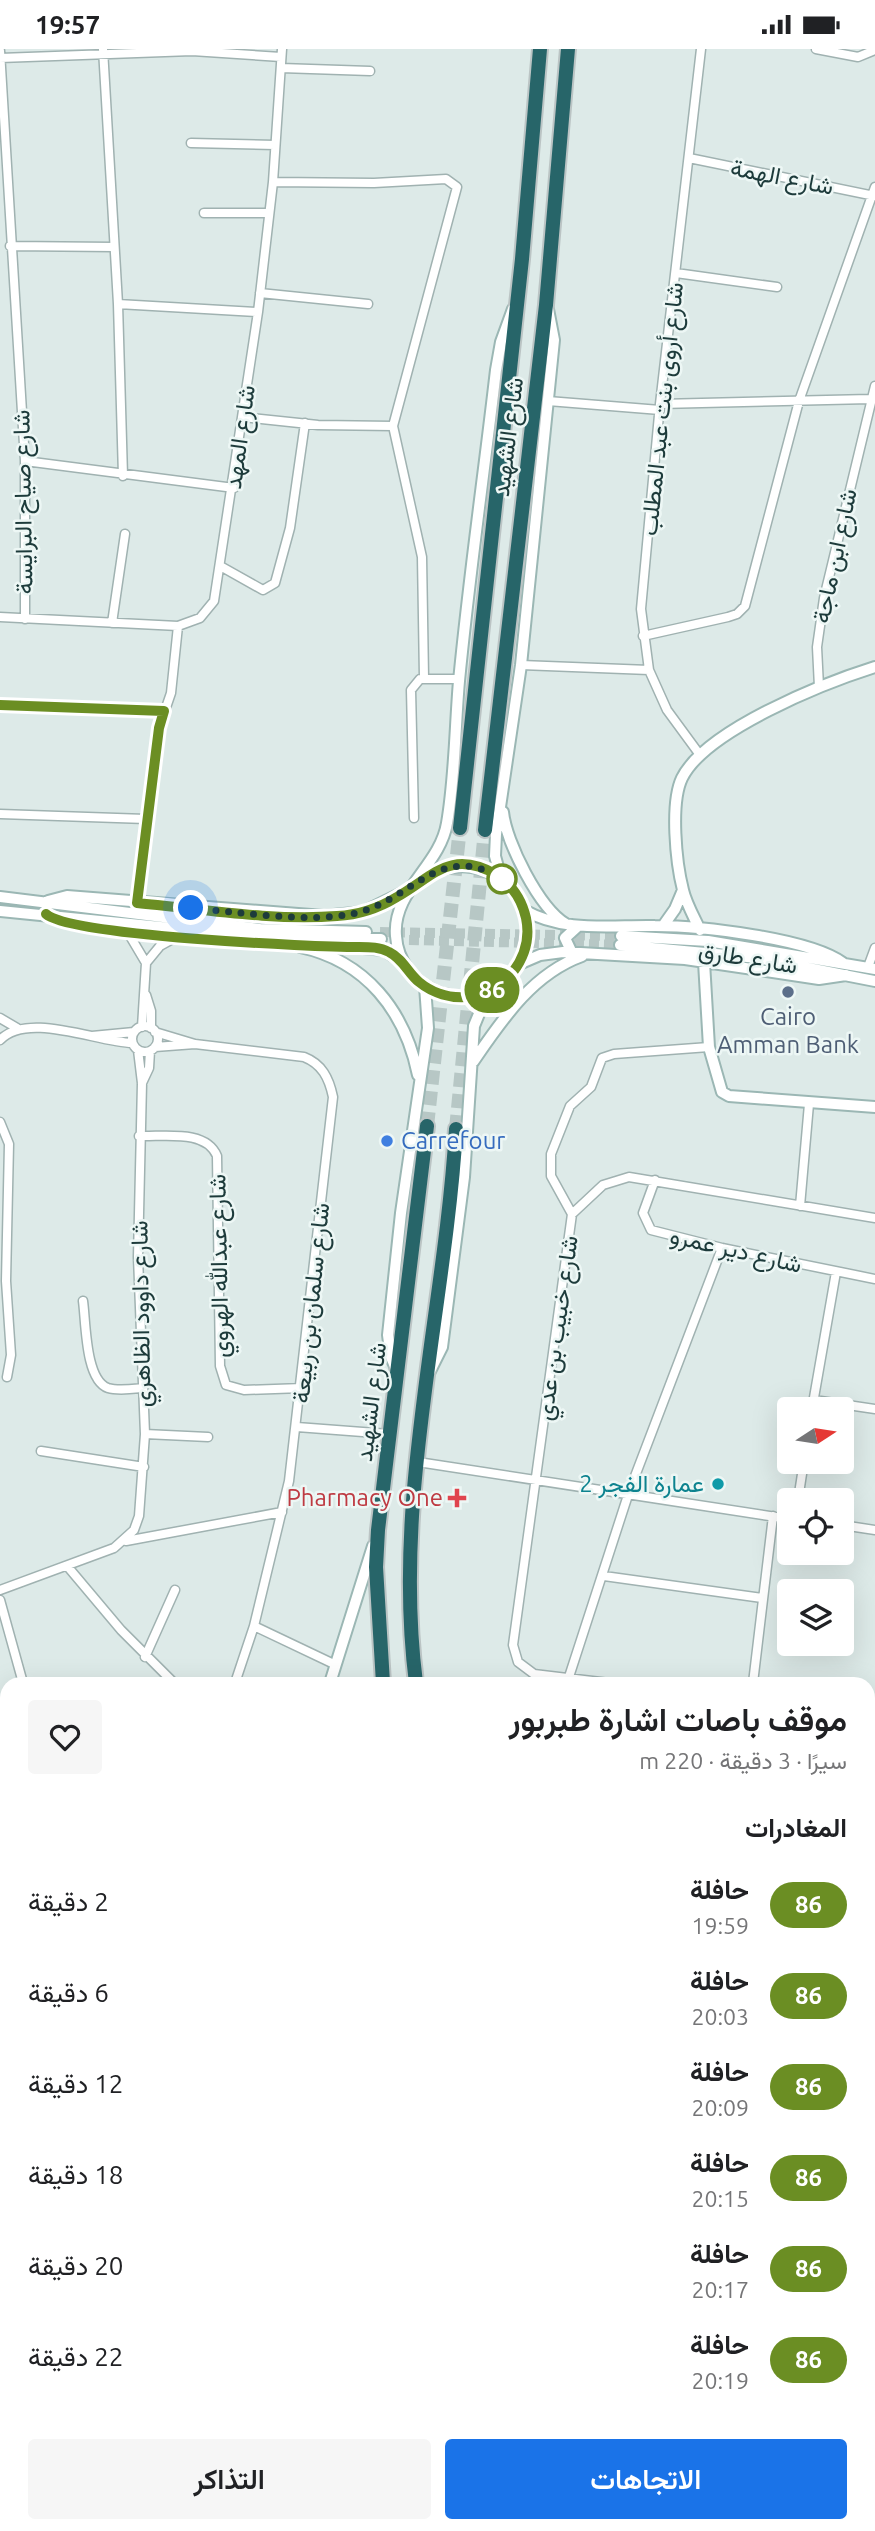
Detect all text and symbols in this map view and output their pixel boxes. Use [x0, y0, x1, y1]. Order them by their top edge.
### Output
text: 19:57 [35, 10, 100, 39]
street label: شارع الهمة [728, 153, 836, 203]
street label: شارع أروى بنت عبد المطلب [635, 281, 691, 537]
street label: شارع الشهيد [487, 376, 531, 498]
street label: شارع المهد [219, 383, 263, 491]
street label: شارع صياح البرايسة [7, 409, 41, 595]
street label: شارع ابن ماجة [807, 486, 865, 626]
unlabelled marker [487, 864, 517, 894]
your location [173, 890, 208, 925]
street label: شارع طارق [696, 936, 799, 982]
line badge: 86 [461, 967, 524, 1013]
text: 86 [478, 976, 506, 1003]
marker: Cairo Amman Bank [780, 984, 796, 1000]
place label: Cairo Amman Bank [717, 1003, 859, 1058]
place label: Carrefour [401, 1127, 505, 1154]
marker: Carrefour [379, 1133, 395, 1149]
street label: شارع عبدالله الهروي [203, 1174, 240, 1358]
street label: شارع سلمان بن ربيعة [287, 1201, 337, 1405]
street label: شارع داوود الظاهري [125, 1220, 162, 1408]
street label: شارع دير عمرو [667, 1221, 805, 1281]
street label: شارع خبيب بن عدي [530, 1234, 589, 1423]
street label: شارع الشهيد [350, 1341, 394, 1463]
north arrow [777, 1397, 854, 1473]
map controls [777, 1397, 854, 1656]
place label: عمارة الفجر 2 [579, 1470, 704, 1499]
marker: عمارة الفجر 2 [710, 1476, 726, 1492]
place label: Pharmacy One [286, 1484, 443, 1511]
button: locate [777, 1488, 854, 1565]
marker: Pharmacy One [449, 1490, 465, 1506]
button: layers [777, 1579, 854, 1656]
button: heart [28, 1700, 102, 1774]
text: موقف باصات اشارة طبربور [509, 1700, 847, 1737]
text: سيرًا · 3 دقيقة · 220 m [639, 1748, 847, 1773]
text: المغادرات [745, 1813, 847, 1842]
text: حافلة [690, 1875, 749, 1904]
text: 2 دقيقة [28, 1887, 109, 1916]
text: 86 [795, 1891, 822, 1918]
text: 19:59 [691, 1913, 749, 1938]
text: حافلة [690, 1966, 749, 1995]
text: 6 دقيقة [28, 1978, 109, 2007]
text: 86 [795, 1982, 822, 2009]
text: 20:03 [691, 2004, 749, 2029]
text: حافلة [690, 2057, 749, 2086]
text: 12 دقيقة [28, 2069, 123, 2098]
text: 86 [795, 2073, 822, 2100]
text: 20:09 [691, 2095, 749, 2120]
text: حافلة [690, 2148, 749, 2177]
text: 18 دقيقة [28, 2160, 123, 2189]
text: 86 [795, 2164, 822, 2191]
text: 20:15 [691, 2186, 749, 2211]
text: حافلة [690, 2239, 749, 2268]
text: 20 دقيقة [28, 2251, 123, 2280]
text: 86 [795, 2255, 822, 2282]
text: 20:17 [691, 2277, 749, 2302]
text: حافلة [690, 2330, 749, 2359]
text: 22 دقيقة [28, 2342, 123, 2371]
text: 86 [795, 2346, 822, 2373]
text: 20:19 [691, 2368, 749, 2393]
button: التذاكر [28, 2439, 431, 2519]
button: الاتجاهات [445, 2439, 847, 2519]

